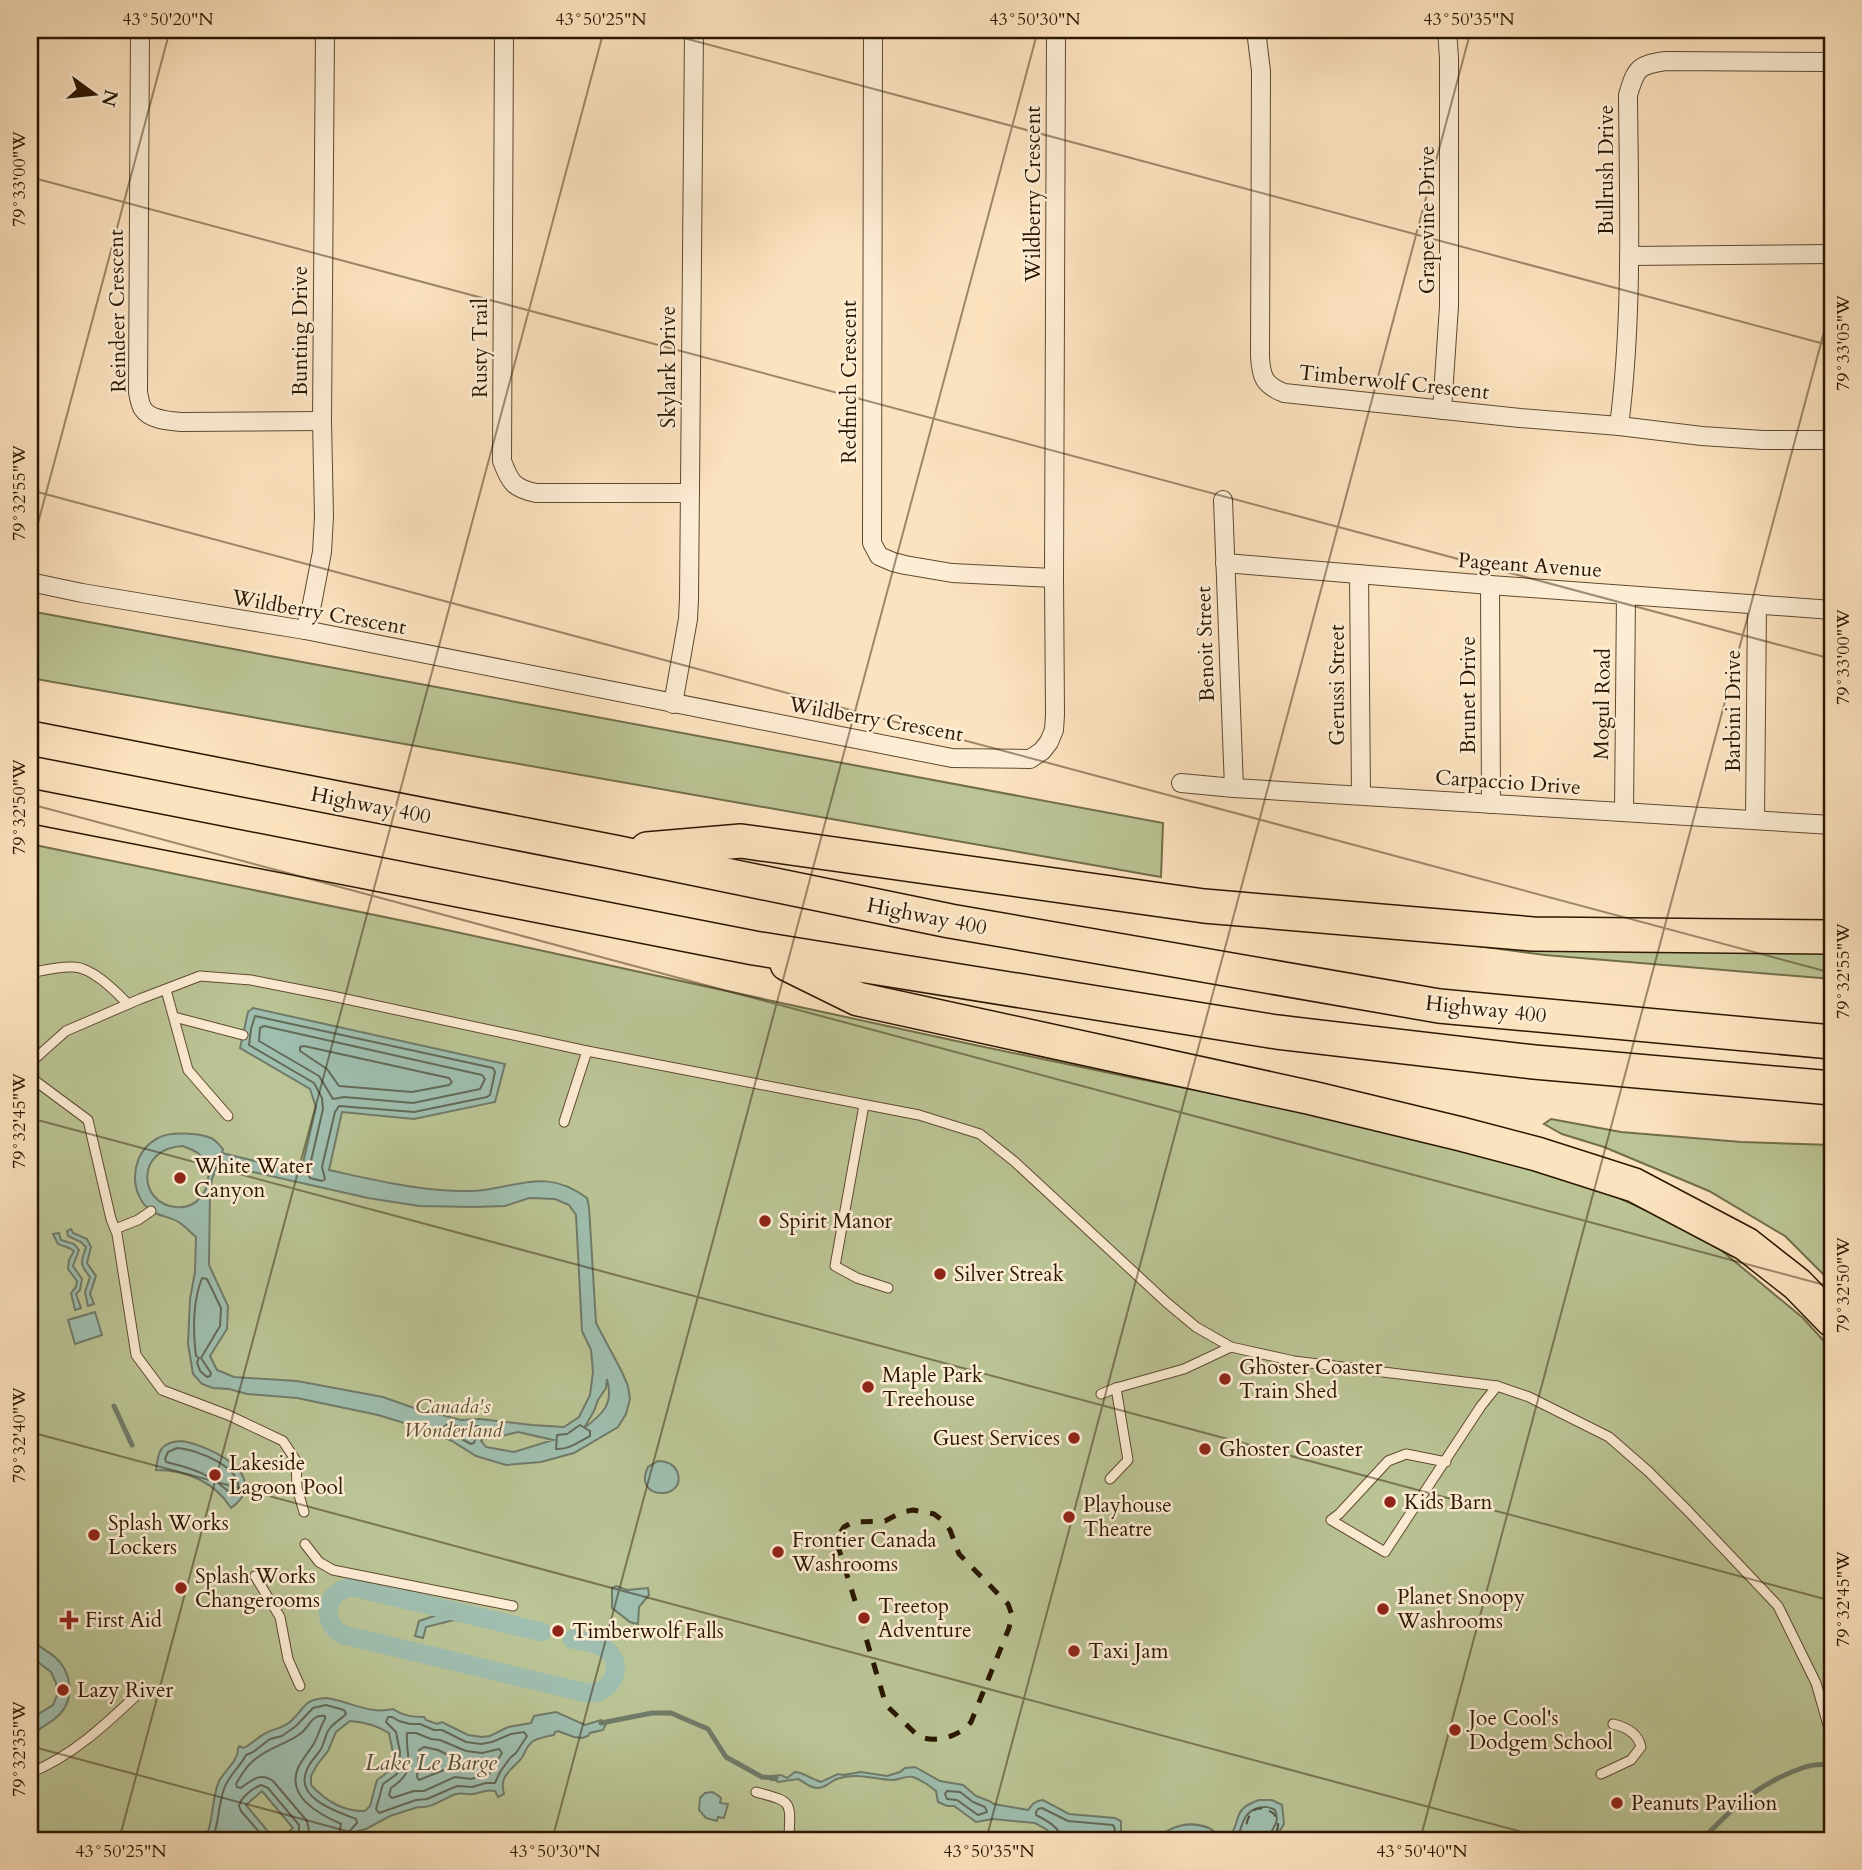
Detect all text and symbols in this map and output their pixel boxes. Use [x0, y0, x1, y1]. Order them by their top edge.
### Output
text: 43°50'20"N [122, 7, 214, 32]
text: 43°50'25"N [555, 7, 647, 32]
text: 43°50'30"N [989, 7, 1081, 32]
text: 43°50'35"N [1423, 7, 1515, 32]
north arrow [60, 60, 130, 130]
text: N [95, 87, 124, 110]
street label: Wildberry Crescent [1019, 105, 1048, 283]
street label: Bullrush Drive [1592, 105, 1621, 235]
text: 79°33'00"W [7, 131, 32, 227]
street label: Grapevine Drive [1413, 146, 1442, 294]
street label: Reindeer Crescent [102, 229, 133, 393]
street label: Bunting Drive [286, 266, 315, 396]
text: 79°33'05"W [1831, 295, 1856, 391]
street label: Rusty Trail [466, 298, 495, 398]
street label: Redfinch Crescent [835, 300, 864, 464]
street label: Skylark Drive [654, 306, 683, 428]
street label: Timberwolf Crescent [1297, 358, 1491, 407]
text: 79°32'55"W [7, 445, 32, 541]
street label: Pageant Avenue [1457, 546, 1603, 585]
street label: Wildberry Crescent [229, 583, 409, 642]
street label: Benoit Street [1189, 585, 1222, 702]
text: 79°33'00"W [1831, 609, 1856, 705]
street label: Gerussi Street [1323, 624, 1352, 746]
street label: Brunet Drive [1454, 636, 1483, 754]
street label: Mogul Road [1587, 648, 1618, 760]
street label: Barbini Drive [1719, 650, 1748, 772]
street label: Wildberry Crescent [786, 690, 966, 749]
text: 79°32'50"W [7, 759, 32, 855]
street label: Carpaccio Drive [1434, 763, 1582, 802]
street label: Highway 400 [308, 780, 433, 831]
street label: Highway 400 [864, 891, 989, 942]
text: 79°32'55"W [1831, 923, 1856, 1019]
street label: Highway 400 [1424, 989, 1548, 1030]
text: 79°32'45"W [7, 1073, 32, 1169]
place label: White Water Canyon [193, 1152, 313, 1205]
marker: White Water Canyon [172, 1170, 188, 1186]
place label: Spirit Manor [779, 1207, 893, 1236]
marker: Spirit Manor [757, 1213, 773, 1229]
text: 79°32'50"W [1831, 1237, 1856, 1333]
place label: Silver Streak [954, 1260, 1065, 1289]
marker: Silver Streak [932, 1266, 948, 1282]
place label: Ghoster Coaster Train Shed [1239, 1353, 1383, 1406]
place label: Maple Park Treehouse [882, 1361, 984, 1414]
marker: Ghoster Coaster Train Shed [1217, 1371, 1233, 1387]
marker: Maple Park Treehouse [860, 1379, 876, 1395]
text: 79°32'40"W [7, 1387, 32, 1483]
park label: Canada's Wonderland [404, 1392, 503, 1445]
place label: Guest Services [933, 1424, 1060, 1453]
marker: Guest Services [1066, 1430, 1082, 1446]
place label: Ghoster Coaster [1219, 1435, 1363, 1464]
marker: Ghoster Coaster [1197, 1441, 1213, 1457]
place label: Lakeside Lagoon Pool [229, 1449, 343, 1502]
marker: Lakeside Lagoon Pool [207, 1467, 223, 1483]
place label: Kids Barn [1404, 1488, 1492, 1517]
place label: Playhouse Theatre [1083, 1491, 1172, 1544]
marker: Kids Barn [1382, 1494, 1398, 1510]
place label: Splash Works Lockers [108, 1509, 229, 1562]
marker: Playhouse Theatre [1061, 1509, 1077, 1525]
place label: Frontier Canada Washrooms [791, 1526, 937, 1579]
marker: Splash Works Lockers [86, 1527, 102, 1543]
marker: Frontier Canada Washrooms [770, 1544, 786, 1560]
text: 79°32'45"W [1831, 1551, 1856, 1647]
place label: Splash Works Changerooms [195, 1562, 320, 1615]
marker: Splash Works Changerooms [173, 1580, 189, 1596]
place label: Planet Snoopy Washrooms [1396, 1583, 1525, 1636]
place label: Treetop Adventure [878, 1592, 972, 1645]
marker: Planet Snoopy Washrooms [1375, 1601, 1391, 1617]
place label: First Aid [85, 1606, 162, 1635]
marker: First Aid [59, 1610, 79, 1630]
marker: Treetop Adventure [856, 1610, 872, 1626]
place label: Timberwolf Falls [572, 1617, 724, 1646]
marker: Timberwolf Falls [550, 1623, 566, 1639]
place label: Taxi Jam [1088, 1637, 1169, 1666]
marker: Taxi Jam [1066, 1643, 1082, 1659]
place label: Lazy River [77, 1676, 174, 1705]
marker: Lazy River [55, 1682, 71, 1698]
text: 79°32'35"W [7, 1701, 32, 1797]
place label: Joe Cool's Dodgem School [1466, 1704, 1613, 1757]
marker: Joe Cool's Dodgem School [1447, 1722, 1463, 1738]
water label: Lake Le Barge [365, 1747, 497, 1778]
place label: Peanuts Pavilion [1631, 1789, 1777, 1818]
marker: Peanuts Pavilion [1609, 1795, 1625, 1811]
text: 43°50'25"N [75, 1839, 167, 1864]
text: 43°50'30"N [509, 1839, 601, 1864]
text: 43°50'35"N [943, 1839, 1035, 1864]
text: 43°50'40"N [1376, 1839, 1468, 1864]

